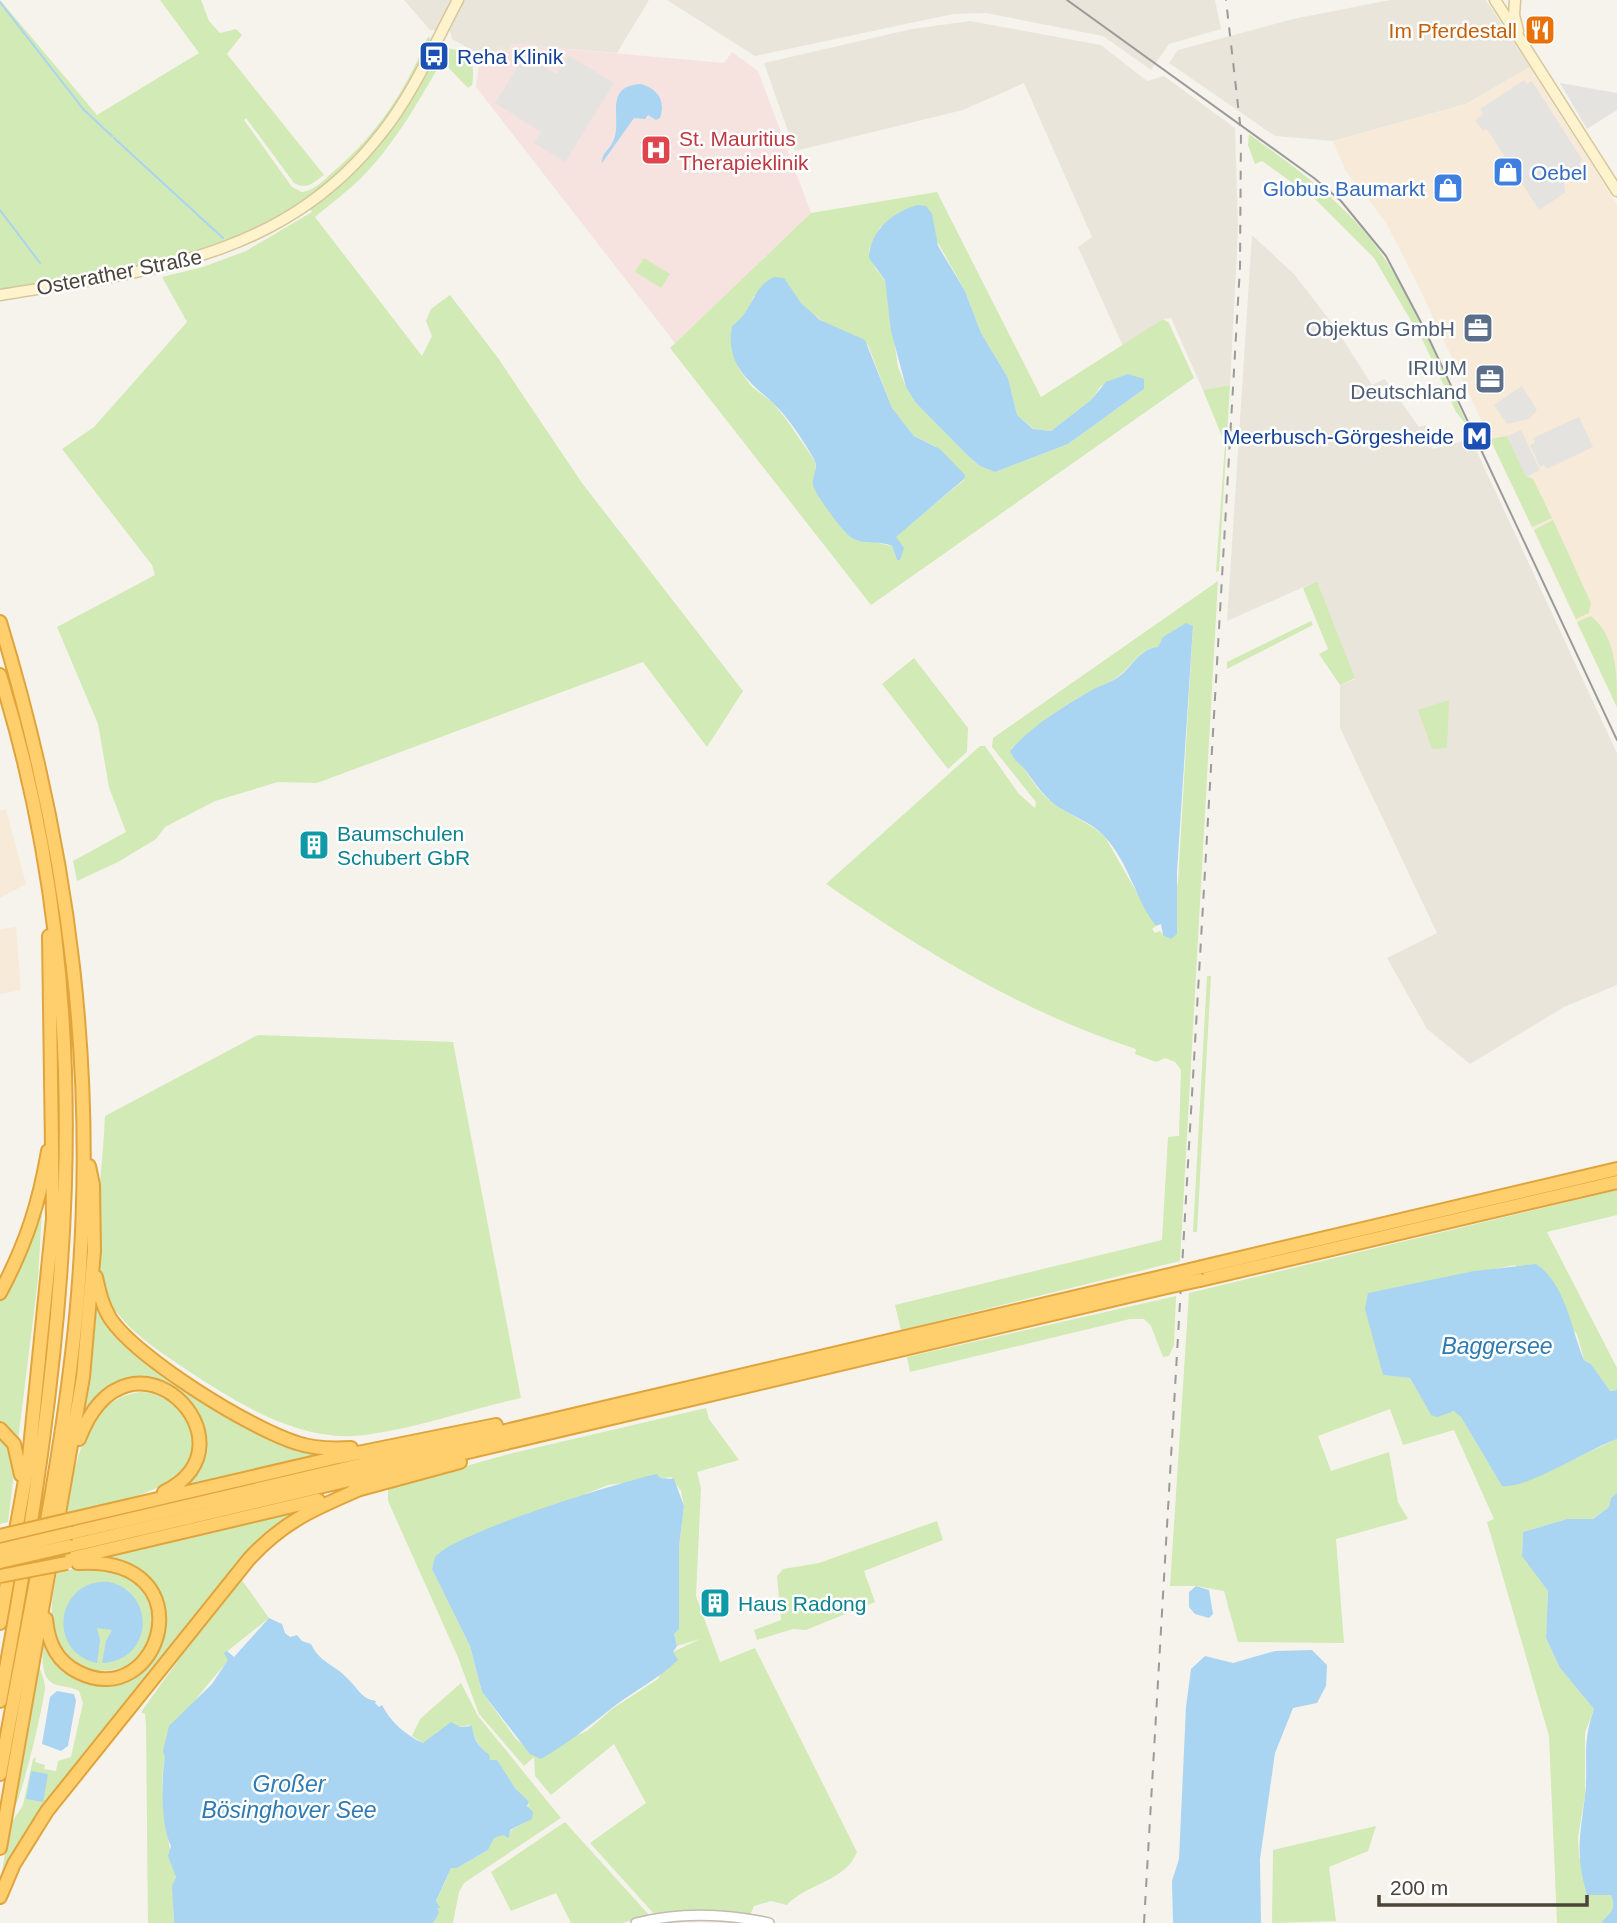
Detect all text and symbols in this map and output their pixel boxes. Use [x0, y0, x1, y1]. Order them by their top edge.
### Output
restaurant icon: Im Pferdestall [1523, 13, 1557, 47]
place label: Im Pferdestall [1389, 19, 1517, 42]
bus stop icon: Reha Klinik [417, 39, 451, 73]
place label: Reha Klinik [457, 45, 564, 68]
place label: St. Mauritius Therapieklinik [679, 127, 809, 174]
hospital icon: St. Mauritius Therapieklinik [639, 133, 673, 167]
shop icon: Oebel [1491, 155, 1525, 189]
place label: Oebel [1531, 161, 1587, 184]
shop icon: Globus Baumarkt [1431, 171, 1465, 205]
place label: Globus Baumarkt [1263, 177, 1425, 200]
street label: Osterather Straße [34, 245, 204, 299]
office icon: Objektus GmbH [1461, 311, 1495, 345]
place label: Objektus GmbH [1306, 317, 1455, 340]
place label: IRIUM Deutschland [1350, 356, 1467, 403]
office icon: IRIUM Deutschland [1473, 362, 1507, 396]
metro station icon: Meerbusch-Görgesheide [1460, 419, 1494, 453]
place label: Meerbusch-Görgesheide [1223, 425, 1454, 448]
place label: Baumschulen Schubert GbR [337, 822, 470, 869]
building icon: Baumschulen Schubert GbR [297, 828, 331, 862]
water label: Baggersee [1441, 1333, 1553, 1359]
building icon: Haus Radong [698, 1586, 732, 1620]
place label: Haus Radong [738, 1592, 866, 1615]
water label: Großer Bösinghover See [201, 1771, 377, 1823]
scale bar [1379, 1864, 1587, 1908]
text: 200 m [1390, 1876, 1448, 1899]

